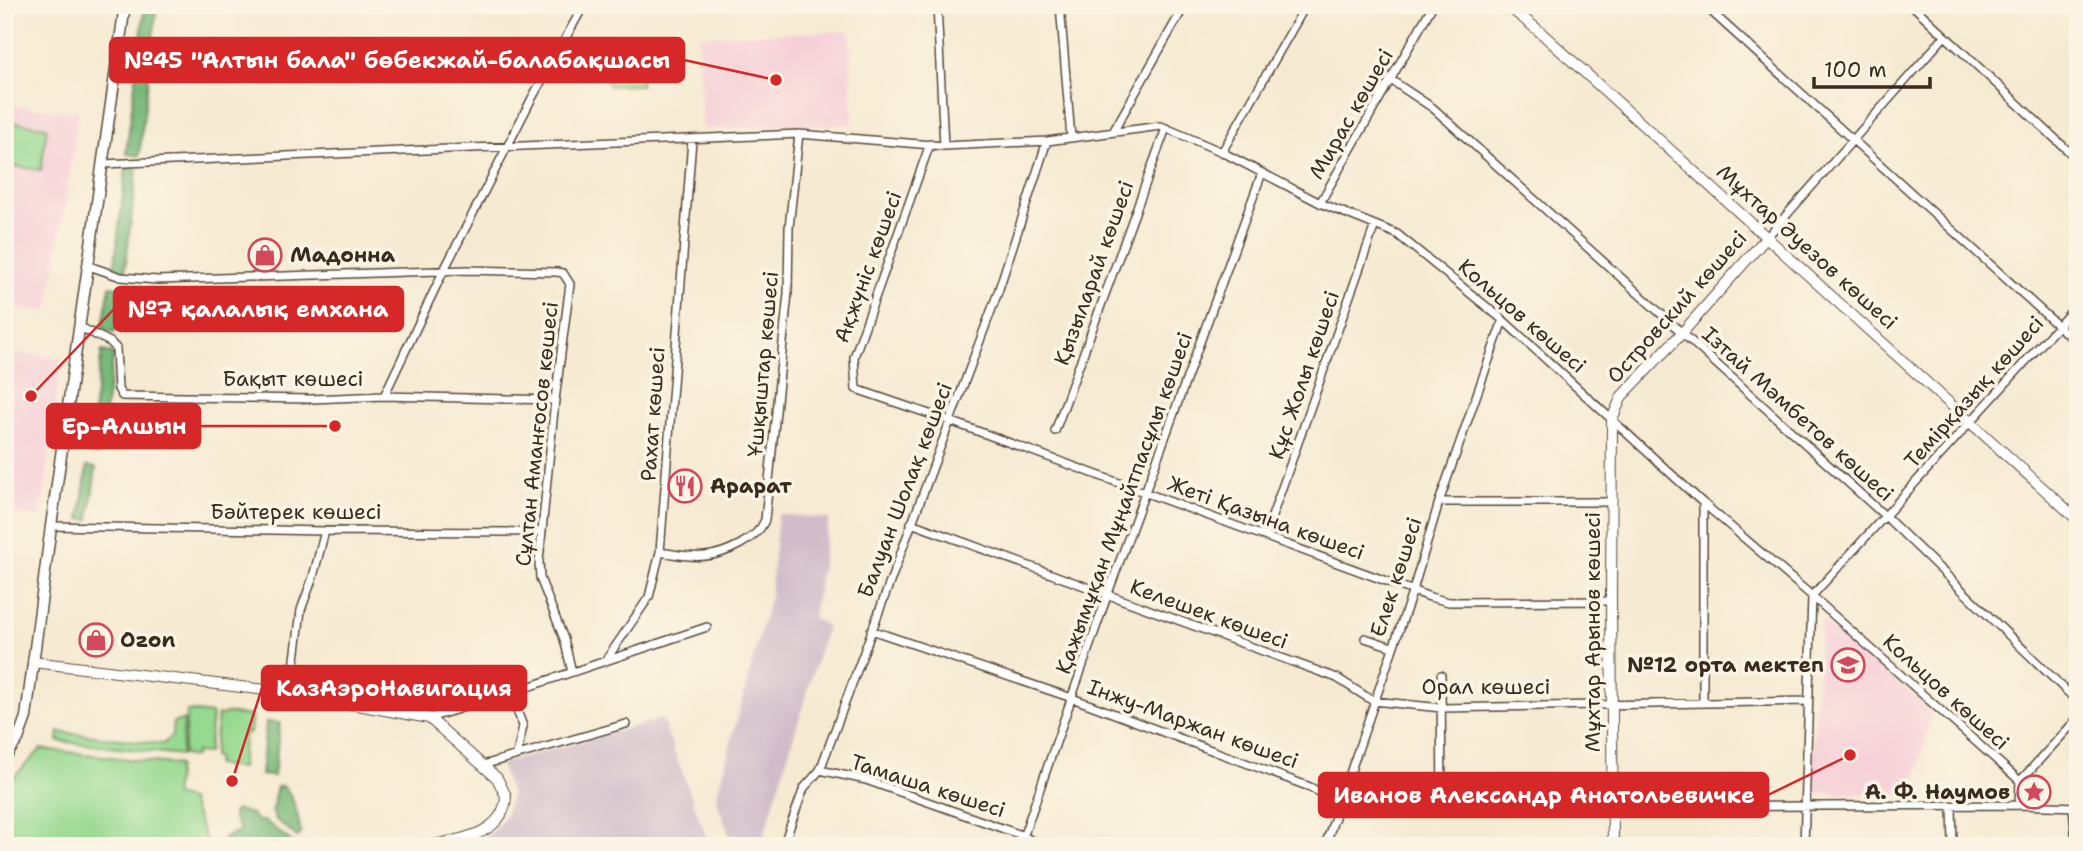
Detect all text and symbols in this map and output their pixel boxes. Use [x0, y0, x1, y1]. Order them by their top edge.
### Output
callout: №45 "Алтын бала" бөбекжай-балабақшасы [110, 38, 684, 82]
street label: Мирас көшесі [1302, 44, 1400, 184]
text: №45 "Алтын бала" бөбекжай-балабақшасы [124, 45, 670, 75]
scale bar [1814, 46, 1929, 90]
text: 100 m [1824, 56, 1887, 84]
street label: Мұхтар Әуезов көшесі [1711, 158, 1903, 336]
street label: Қызыларай көшесі [1048, 177, 1140, 369]
street label: Ақжүніс көшесі [828, 187, 908, 347]
street label: Островский көшесі [1601, 224, 1753, 390]
shop icon: Мадонна [246, 236, 284, 274]
place label: Мадонна [290, 241, 396, 269]
street label: Кольцов көшесі [1452, 253, 1592, 379]
street label: Ұшқыштар көшесі [741, 270, 785, 458]
callout: №7 қалалық емхана [114, 287, 403, 331]
street label: Құс Жолы көшесі [1262, 287, 1346, 463]
text: №7 қалалық емхана [127, 294, 389, 324]
street label: Сұлтан Аманғосов көшесі [509, 300, 565, 568]
street label: Темірқазық көшесі [1898, 310, 2050, 474]
street label: Ізтай Мәмбетов көшесі [1696, 320, 1900, 508]
street label: Қажымұқан Мұңайтпасұлы көшесі [1049, 328, 1199, 678]
street label: Рахат көшесі [634, 346, 672, 482]
street label: Бақыт көшесі [223, 365, 364, 393]
street label: Балуан Шолақ көшесі [851, 378, 959, 602]
callout: Ер-Алшын [47, 404, 200, 448]
text: Ер-Алшын [61, 411, 187, 441]
restaurant icon: Арарат [666, 467, 704, 505]
street label: Жеті Қазына көшесі [1164, 469, 1368, 567]
place label: Арарат [710, 472, 792, 500]
street label: Бәйтерек көшесі [210, 498, 382, 526]
street label: Мұхтар Арынов көшесі [1579, 512, 1607, 752]
street label: Елек көшесі [1363, 513, 1429, 641]
street label: Келешек көшесі [1126, 572, 1292, 656]
shop icon: Ozon [77, 621, 115, 659]
place label: Ozon [120, 626, 175, 654]
street label: Кольцов көшесі [1877, 628, 2015, 756]
school or university icon: №12 орта мектеп [1829, 646, 1867, 684]
place label: №12 орта мектеп [1627, 651, 1824, 679]
callout: КазАэроНавигация [262, 666, 526, 710]
text: КазАэроНавигация [276, 673, 512, 703]
street label: Інжу-Маржан көшесі [1084, 673, 1302, 775]
street label: Орал көшесі [1422, 673, 1550, 701]
street label: Тамаша көшесі [847, 748, 1009, 824]
callout: Иванов Александр Анатольевичке [1319, 773, 1768, 817]
place icon: А. Ф. Наумов [2015, 773, 2053, 811]
place label: А. Ф. Наумов [1865, 778, 2010, 806]
text: Иванов Александр Анатольевичке [1333, 780, 1755, 810]

